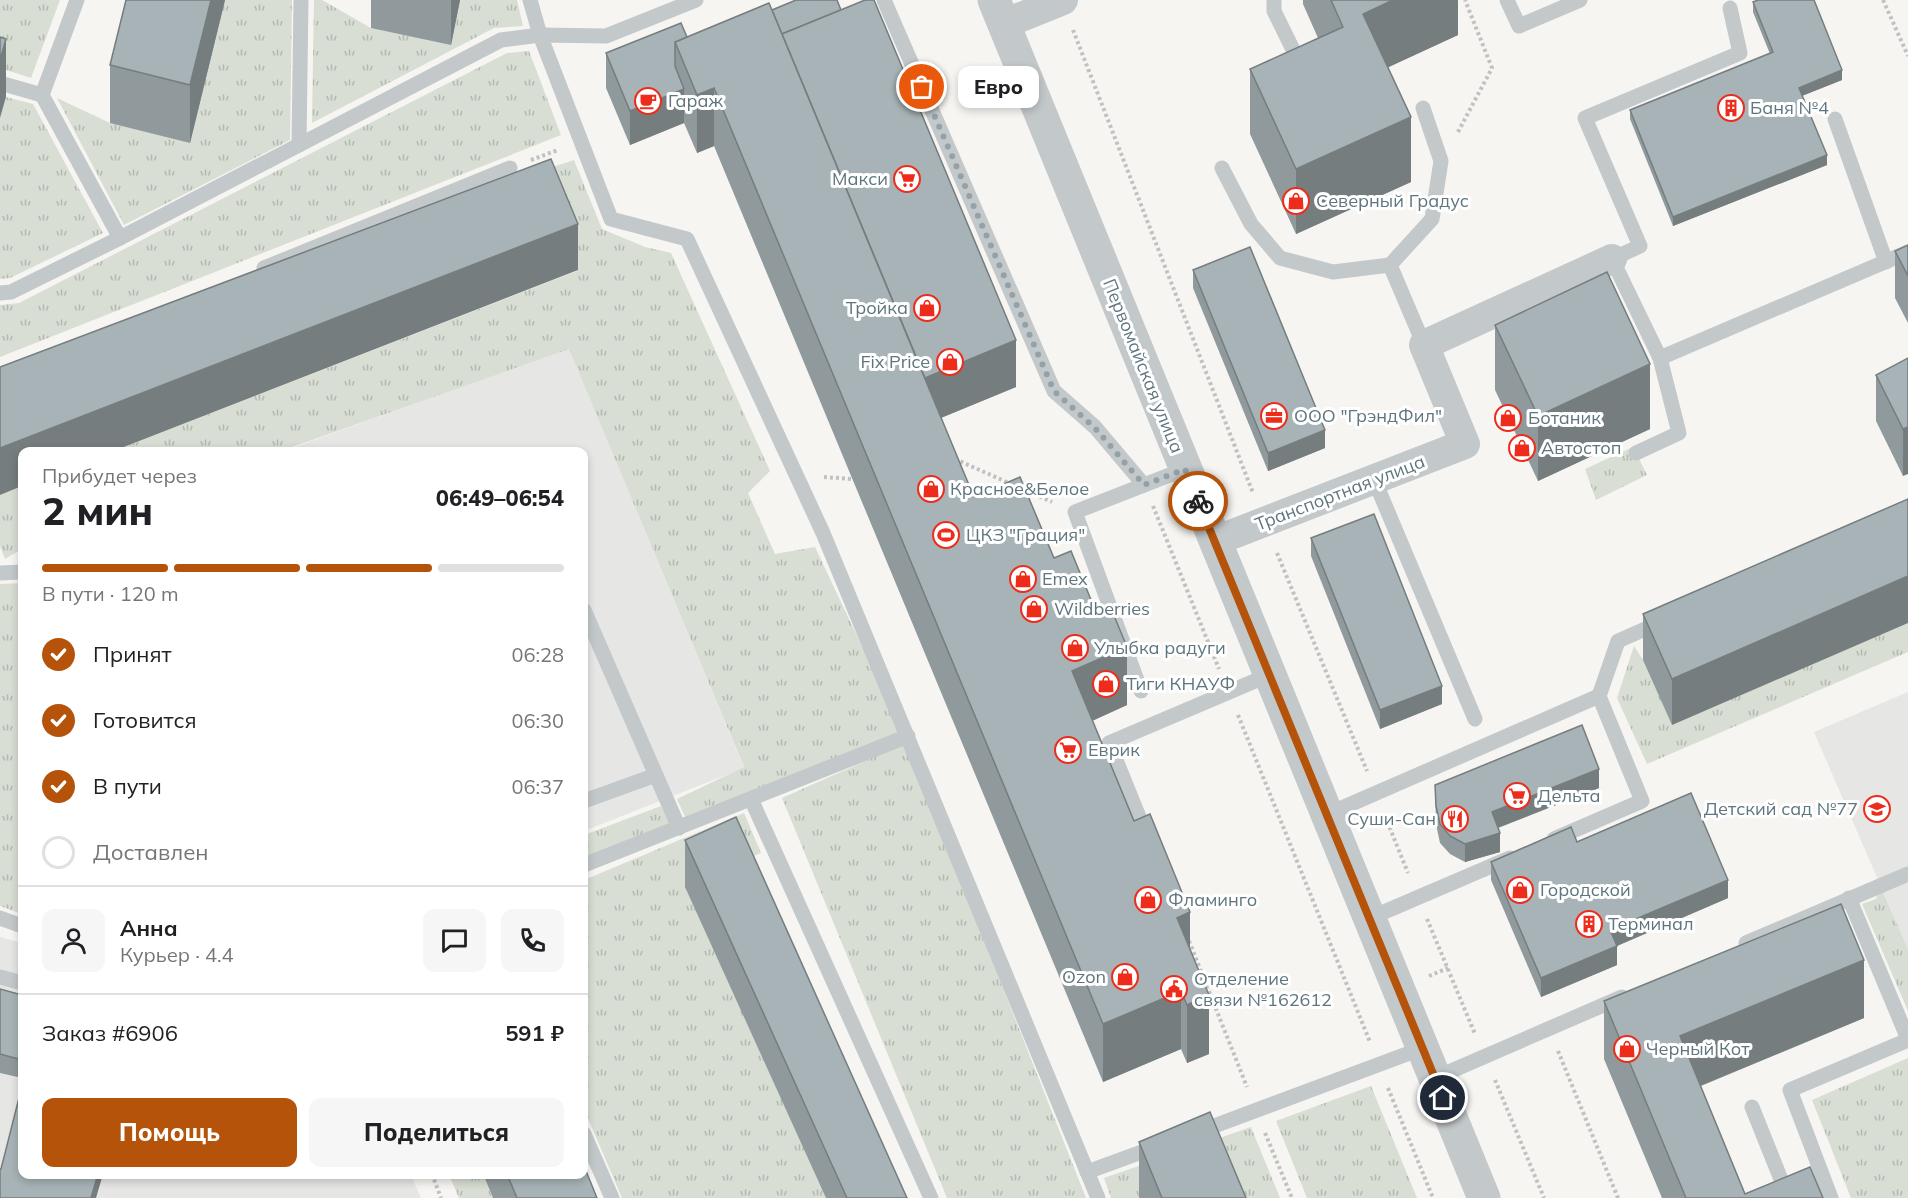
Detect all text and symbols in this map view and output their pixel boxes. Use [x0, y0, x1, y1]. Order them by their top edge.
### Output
pin [896, 61, 947, 112]
callout: Евро [958, 66, 1039, 108]
icon: bag [905, 70, 938, 103]
text: Евро [974, 74, 1023, 99]
cafe icon: Гараж [633, 86, 663, 116]
place label: Гараж [668, 89, 724, 112]
building icon: Баня №4 [1716, 93, 1746, 123]
place label: Баня №4 [1750, 96, 1829, 119]
supermarket icon: Макси [892, 164, 922, 194]
place label: Макси [832, 167, 888, 190]
shop icon: Северный Градус [1281, 186, 1311, 216]
place label: Северный Градус [1316, 189, 1469, 212]
street label: Первомайская улица [1098, 275, 1189, 456]
shop icon: Тройка [912, 293, 942, 323]
place label: Тройка [846, 296, 908, 319]
shop icon: Fix Price [935, 347, 965, 377]
place label: Fix Price [860, 350, 930, 373]
office icon: ООО "ГрэндФил" [1259, 401, 1289, 431]
shop icon: Ботаник [1493, 403, 1523, 433]
place label: ООО "ГрэндФил" [1294, 404, 1442, 427]
place label: Ботаник [1528, 406, 1601, 429]
shop icon: Автостоп [1507, 433, 1537, 463]
place label: Автостоп [1541, 436, 1621, 459]
street label: Транспортная улица [1251, 449, 1428, 536]
text: Прибудет через [42, 463, 197, 488]
courier [1168, 471, 1228, 531]
shop icon: Красное&Белое [916, 474, 946, 504]
place label: Красное&Белое [950, 477, 1089, 500]
text: 06:49–06:54 [436, 484, 564, 512]
icon: bike [1182, 485, 1215, 518]
text: 2 мин [42, 486, 153, 535]
sports icon: ЦКЗ "Грация" [931, 520, 961, 550]
place label: ЦКЗ "Грация" [966, 523, 1085, 546]
shop icon: Emex [1008, 564, 1038, 594]
place label: Emex [1042, 567, 1088, 590]
text: В пути · 120 m [42, 581, 178, 606]
shop icon: Wildberries [1019, 594, 1049, 624]
place label: Wildberries [1054, 597, 1150, 620]
shop icon: Улыбка радуги [1060, 633, 1090, 663]
place label: Улыбка радуги [1093, 636, 1226, 659]
icon: check [42, 638, 75, 671]
text: Принят [93, 640, 172, 668]
text: 06:28 [511, 642, 564, 667]
shop icon: Тиги КНАУФ [1091, 669, 1121, 699]
place label: Тиги КНАУФ [1126, 672, 1235, 695]
icon: check [42, 704, 75, 737]
text: Готовится [93, 706, 197, 734]
text: 06:30 [511, 708, 564, 733]
supermarket icon: Еврик [1053, 735, 1083, 765]
place label: Еврик [1088, 738, 1140, 761]
icon: check [42, 770, 75, 803]
text: В пути [93, 772, 162, 800]
text: 06:37 [511, 774, 564, 799]
supermarket icon: Дельта [1502, 781, 1532, 811]
place label: Дельта [1537, 784, 1601, 807]
school or university icon: Детский сад №77 [1862, 794, 1892, 824]
place label: Детский сад №77 [1704, 797, 1858, 820]
restaurant icon: Суши-Сан [1440, 804, 1470, 834]
place label: Суши-Сан [1347, 807, 1436, 830]
text: Доставлен [93, 838, 209, 866]
shop icon: Городской [1505, 875, 1535, 905]
place label: Городской [1540, 878, 1631, 901]
shop icon: Фламинго [1133, 885, 1163, 915]
place label: Фламинго [1168, 888, 1257, 911]
button: person [42, 909, 105, 972]
button: chat [423, 909, 486, 972]
button: phone [501, 909, 564, 972]
building icon: Терминал [1574, 909, 1604, 939]
place label: Терминал [1608, 912, 1694, 935]
text: Анна [120, 914, 178, 942]
text: Курьер · 4.4 [120, 942, 234, 967]
shop icon: Ozon [1110, 962, 1140, 992]
place label: Ozon [1062, 965, 1106, 988]
place label: Отделение связи №162612 [1194, 967, 1332, 1011]
public building icon: Отделение связи №162612 [1159, 974, 1189, 1004]
text: Заказ #6906 [42, 1019, 178, 1047]
text: 591 ₽ [505, 1019, 564, 1047]
shop icon: Черный Кот [1612, 1034, 1642, 1064]
place label: Черный Кот [1646, 1037, 1750, 1060]
pin [1417, 1072, 1468, 1123]
icon: home [1426, 1081, 1459, 1114]
button: Помощь [42, 1098, 297, 1167]
button: Поделиться [309, 1098, 564, 1167]

